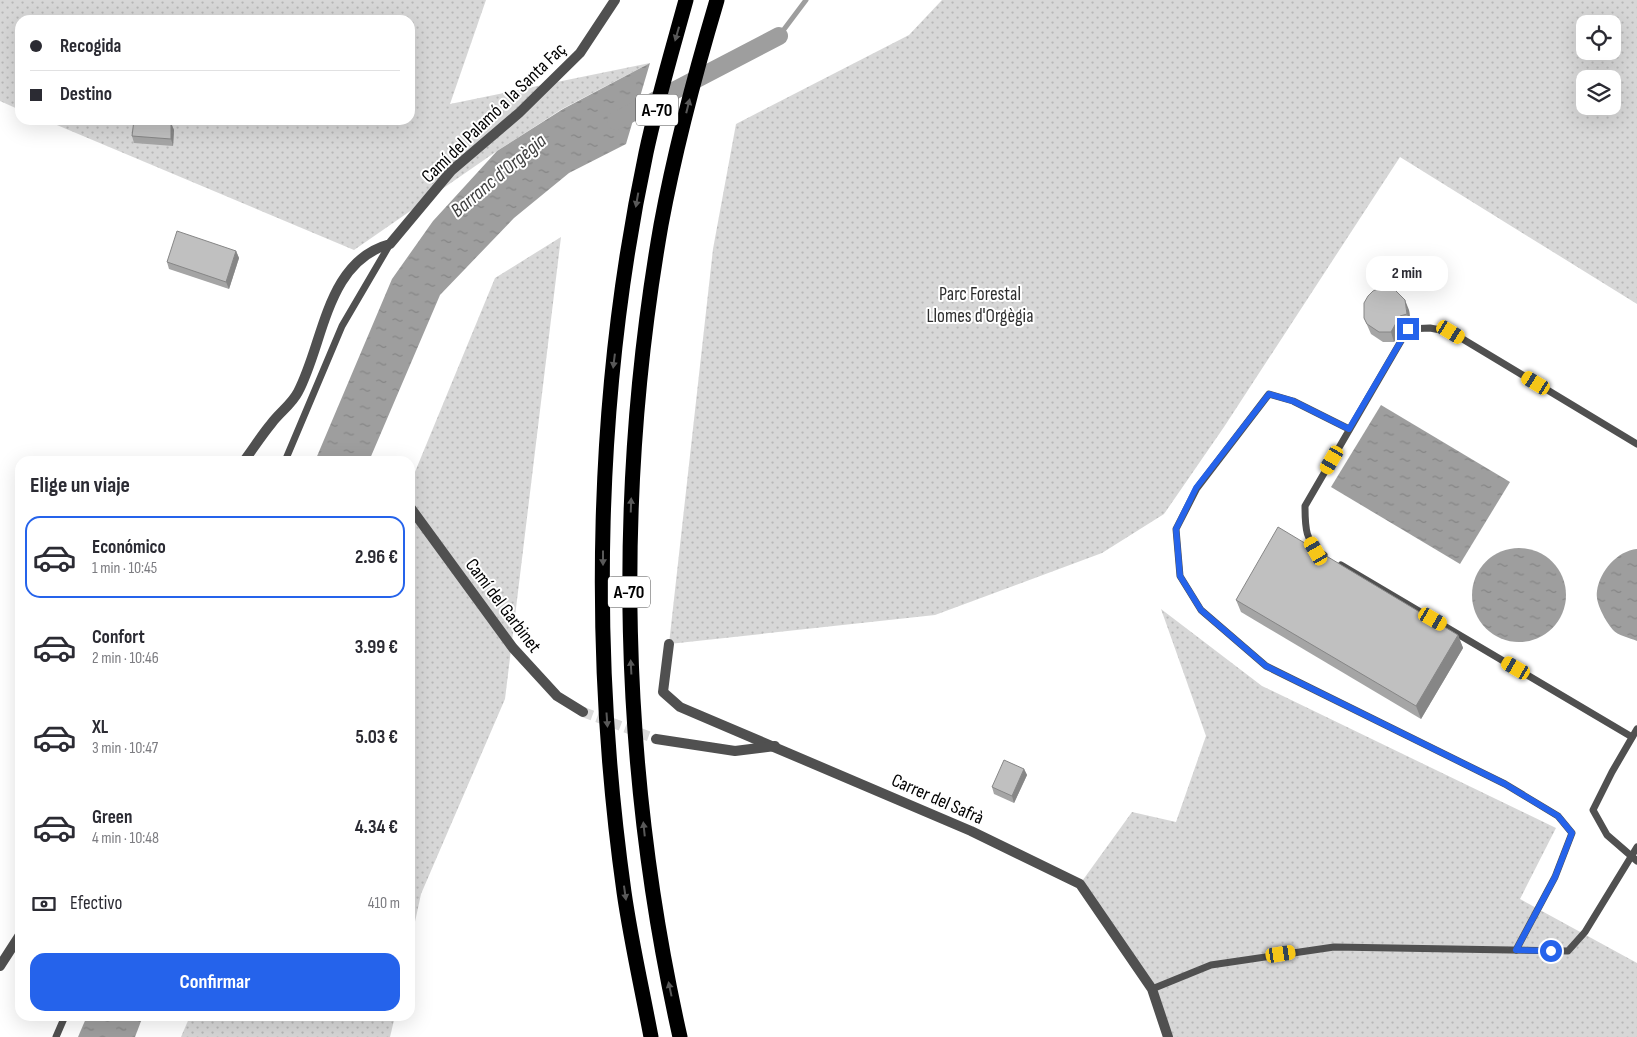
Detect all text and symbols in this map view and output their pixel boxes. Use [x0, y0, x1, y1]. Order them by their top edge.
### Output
map controls [1576, 15, 1621, 115]
button: locate [1576, 15, 1621, 60]
one-way arrow [672, 26, 680, 41]
text: Recogida [60, 35, 121, 58]
street label: Camí del Palamó a la Santa Faç [417, 38, 571, 188]
button: layers [1576, 70, 1621, 115]
text: Destino [60, 83, 112, 106]
road number: A-70 [636, 94, 678, 126]
one-way arrow [684, 99, 692, 114]
water label: Barranc d'Orgègia [446, 129, 551, 223]
one-way arrow [633, 193, 641, 209]
callout: 2 min [1367, 256, 1449, 292]
text: 2 min [1392, 264, 1422, 283]
park label: Parc Forestal Llomes d'Orgègia [927, 283, 1033, 328]
route end [1397, 318, 1419, 340]
car [1434, 318, 1467, 346]
one-way arrow [610, 353, 618, 369]
car [1519, 369, 1552, 397]
car [1318, 443, 1345, 477]
text: Elige un viaje [30, 472, 130, 499]
one-way arrow [627, 496, 635, 512]
car [1302, 534, 1329, 568]
icon: car [32, 535, 77, 580]
text: Económico [92, 536, 166, 559]
text: 2.96 € [355, 546, 398, 569]
one-way arrow [599, 550, 607, 566]
street label: Camí del Garbinet [460, 554, 546, 658]
text: 1 min · 10:45 [92, 559, 157, 578]
road number: A-70 [608, 576, 650, 608]
car [1416, 605, 1449, 633]
icon: car [32, 625, 77, 670]
text: Confort [92, 626, 145, 649]
text: 3.99 € [355, 636, 398, 659]
text: 2 min · 10:46 [92, 649, 159, 668]
car [1499, 654, 1532, 682]
one-way arrow [626, 659, 634, 675]
one-way arrow [604, 713, 612, 729]
icon: car [32, 715, 77, 760]
text: XL [92, 716, 108, 739]
text: 5.03 € [356, 726, 398, 749]
text: 3 min · 10:47 [92, 739, 158, 758]
street label: Carrer del Safrà [888, 769, 987, 830]
icon: car [32, 805, 77, 850]
text: Green [92, 806, 132, 829]
text: 4.34 € [355, 816, 398, 839]
one-way arrow [640, 821, 648, 837]
text: 4 min · 10:48 [92, 829, 159, 848]
one-way arrow [621, 886, 629, 902]
icon: cash [30, 890, 58, 918]
text: Efectivo [70, 892, 122, 915]
text: 410 m [368, 894, 400, 913]
route start [1540, 940, 1562, 962]
car [1265, 944, 1296, 964]
button: Confirmar [30, 953, 400, 1011]
one-way arrow [665, 981, 673, 997]

